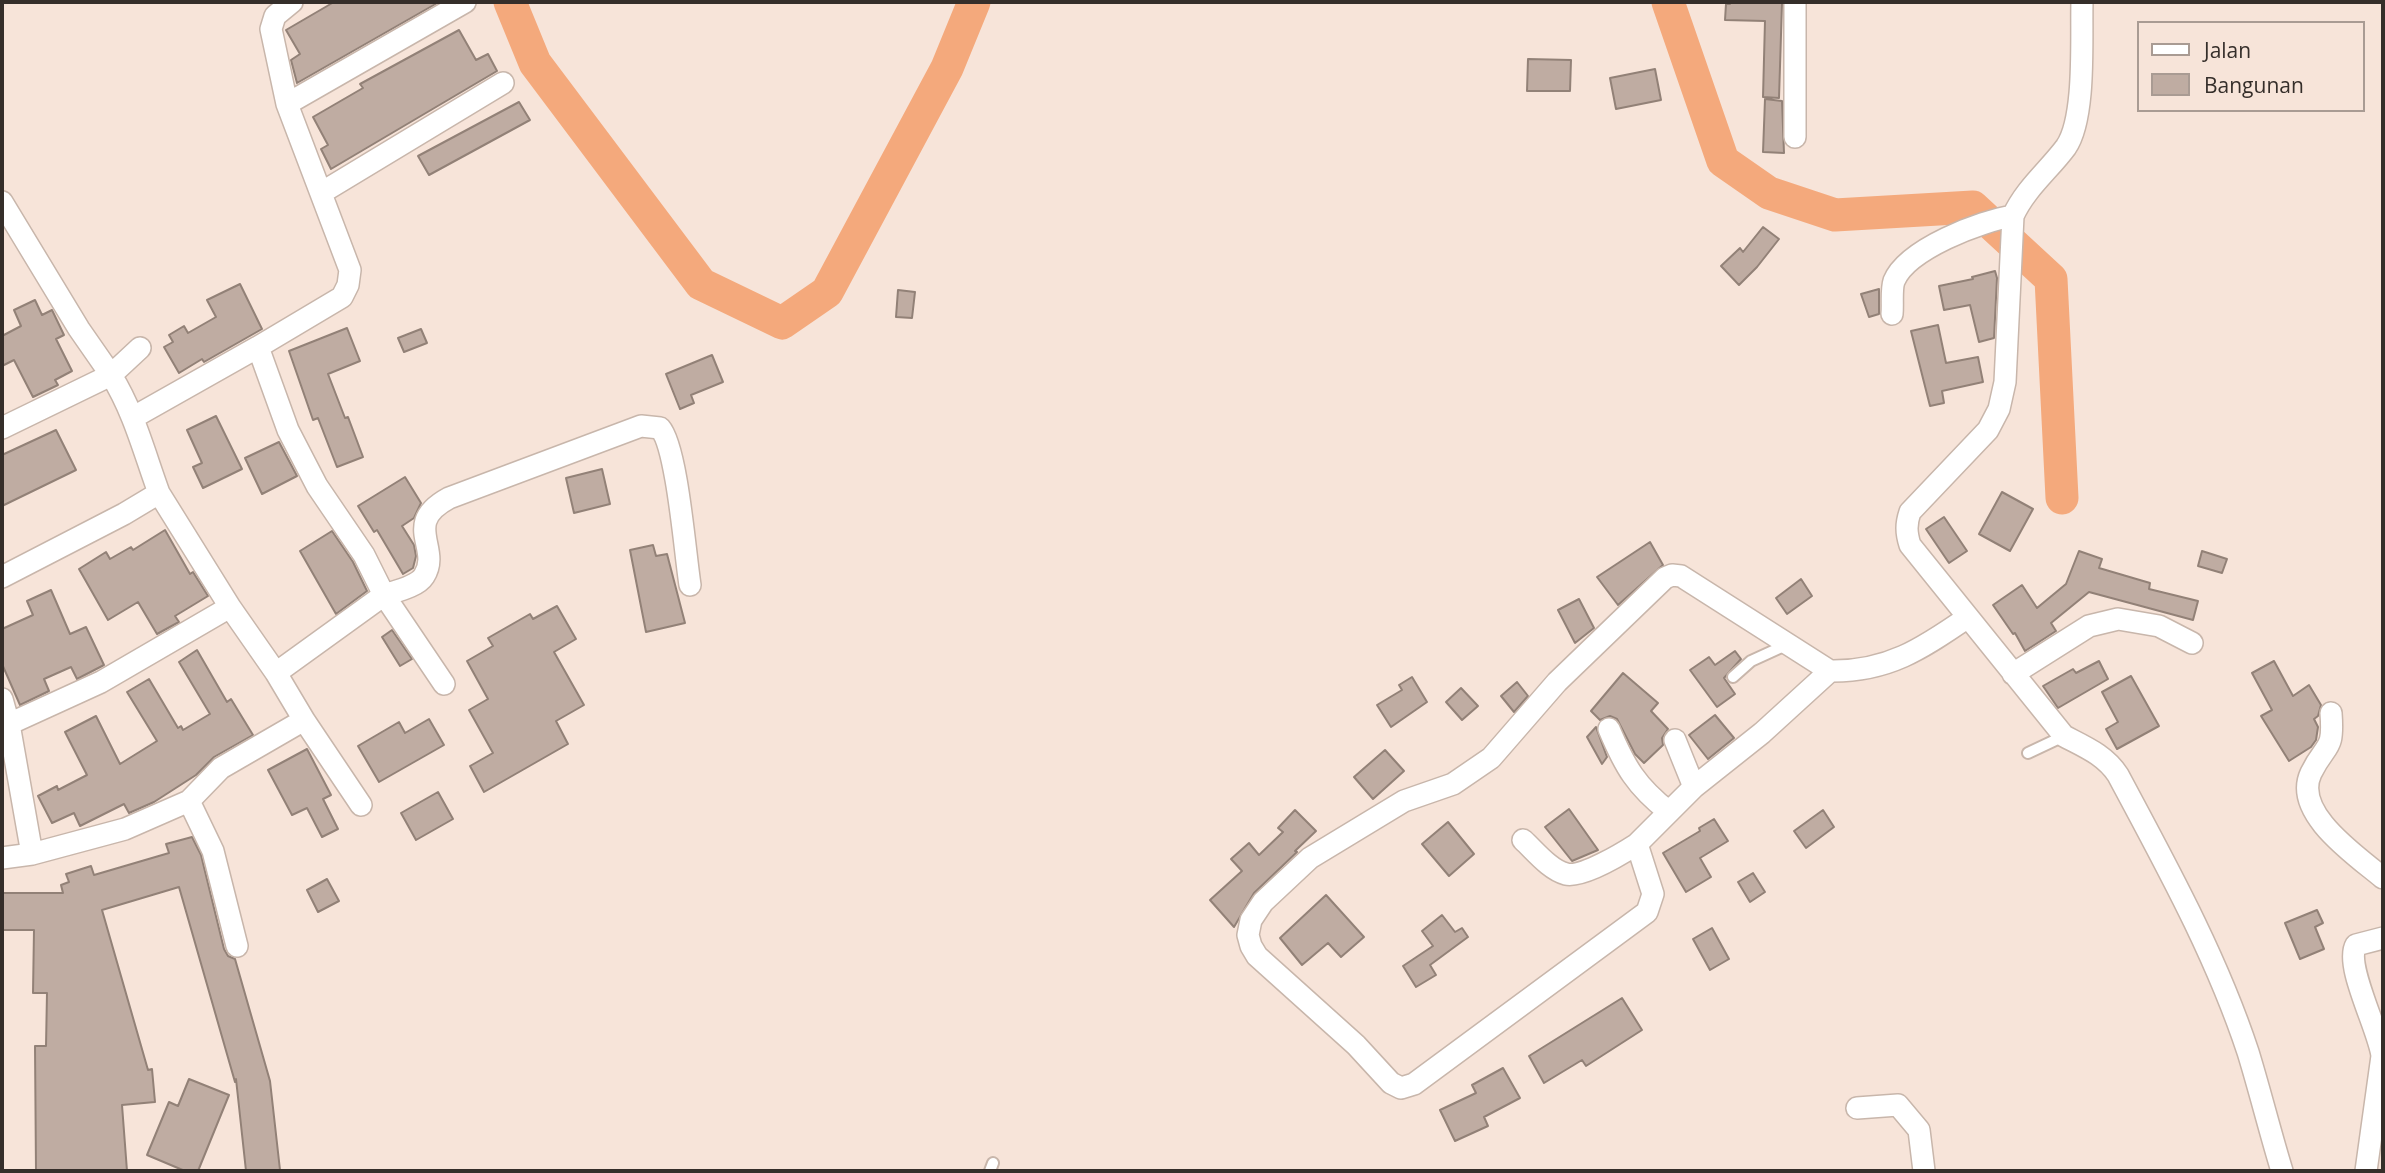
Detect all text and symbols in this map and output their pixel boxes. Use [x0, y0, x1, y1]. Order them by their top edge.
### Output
legend [2136, 21, 2364, 112]
text: Jalan [2204, 36, 2251, 64]
text: Bangunan [2204, 71, 2304, 99]

